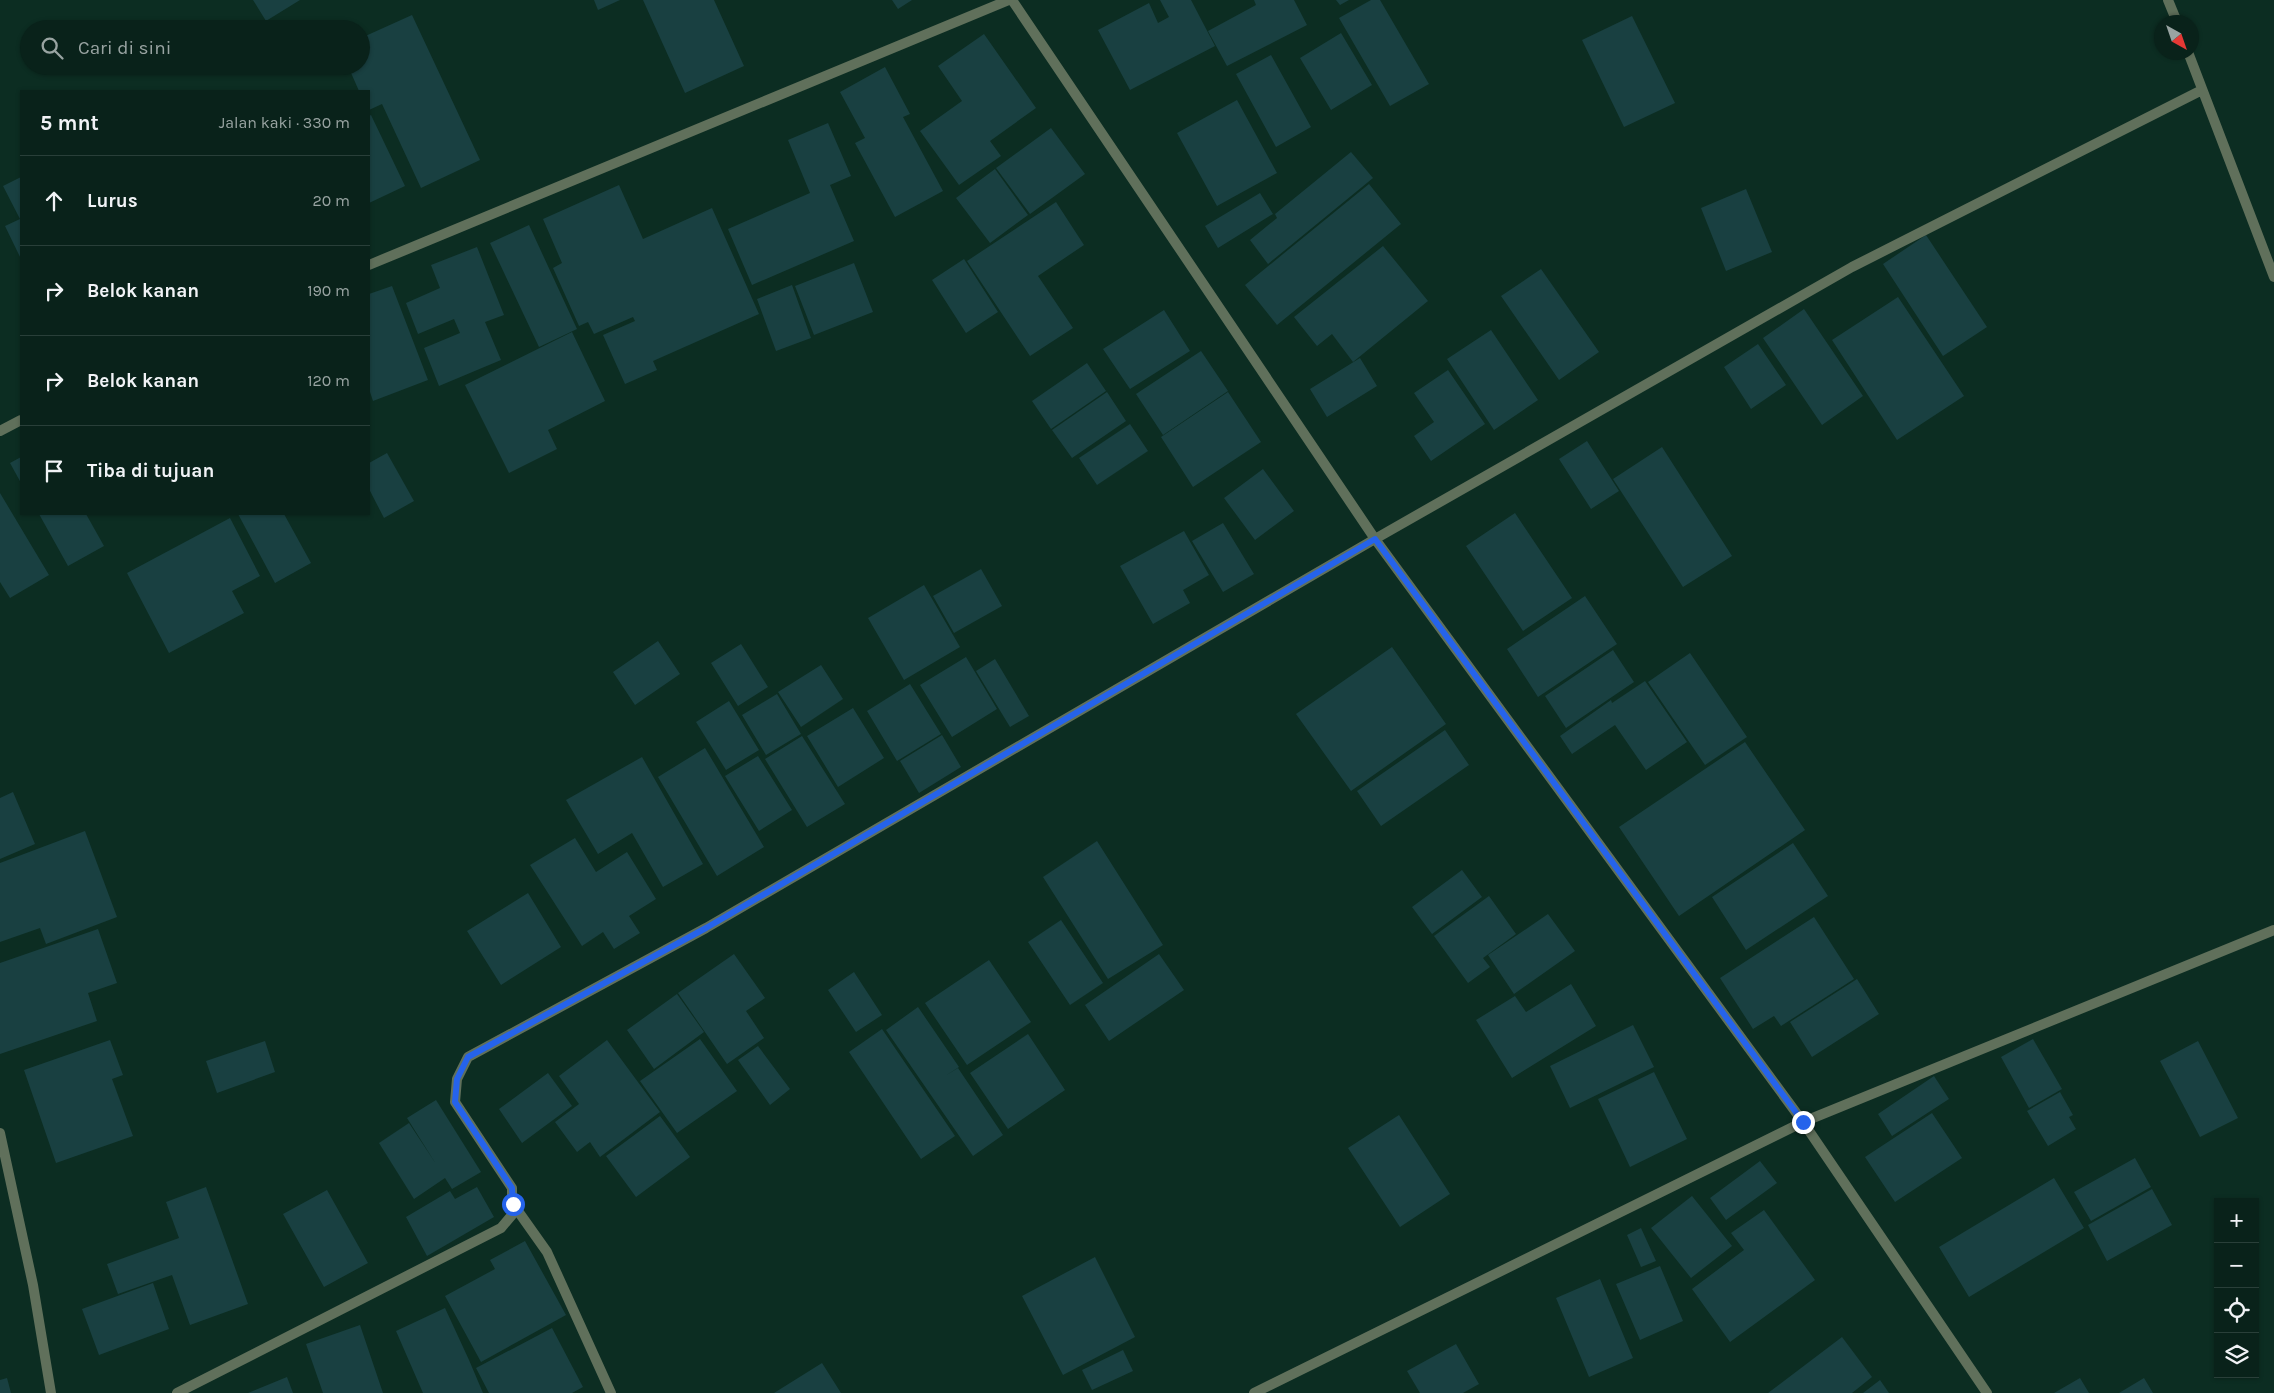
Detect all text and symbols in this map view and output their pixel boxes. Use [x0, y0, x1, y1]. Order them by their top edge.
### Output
north arrow [2154, 15, 2199, 60]
search box [20, 20, 370, 75]
icon: search [38, 34, 66, 62]
text: Cari di sini [78, 37, 171, 59]
text: 5 mnt [40, 111, 99, 135]
text: Jalan kaki · 330 m [219, 113, 350, 132]
icon: ahead [40, 187, 68, 215]
text: Lurus [87, 190, 138, 212]
text: 20 m [312, 191, 350, 210]
icon: right [40, 277, 68, 305]
text: Belok kanan [87, 280, 199, 302]
text: 190 m [307, 281, 350, 300]
icon: right [40, 367, 68, 395]
text: Belok kanan [87, 370, 199, 392]
text: 120 m [307, 371, 350, 390]
icon: arrive [40, 457, 68, 485]
text: Tiba di tujuan [87, 460, 214, 482]
route end [1792, 1111, 1815, 1134]
route start [502, 1193, 525, 1216]
map controls [2214, 1198, 2259, 1378]
button: + [2214, 1198, 2259, 1243]
button: − [2214, 1243, 2259, 1288]
button: locate [2214, 1288, 2259, 1333]
button: layers [2214, 1333, 2259, 1378]

